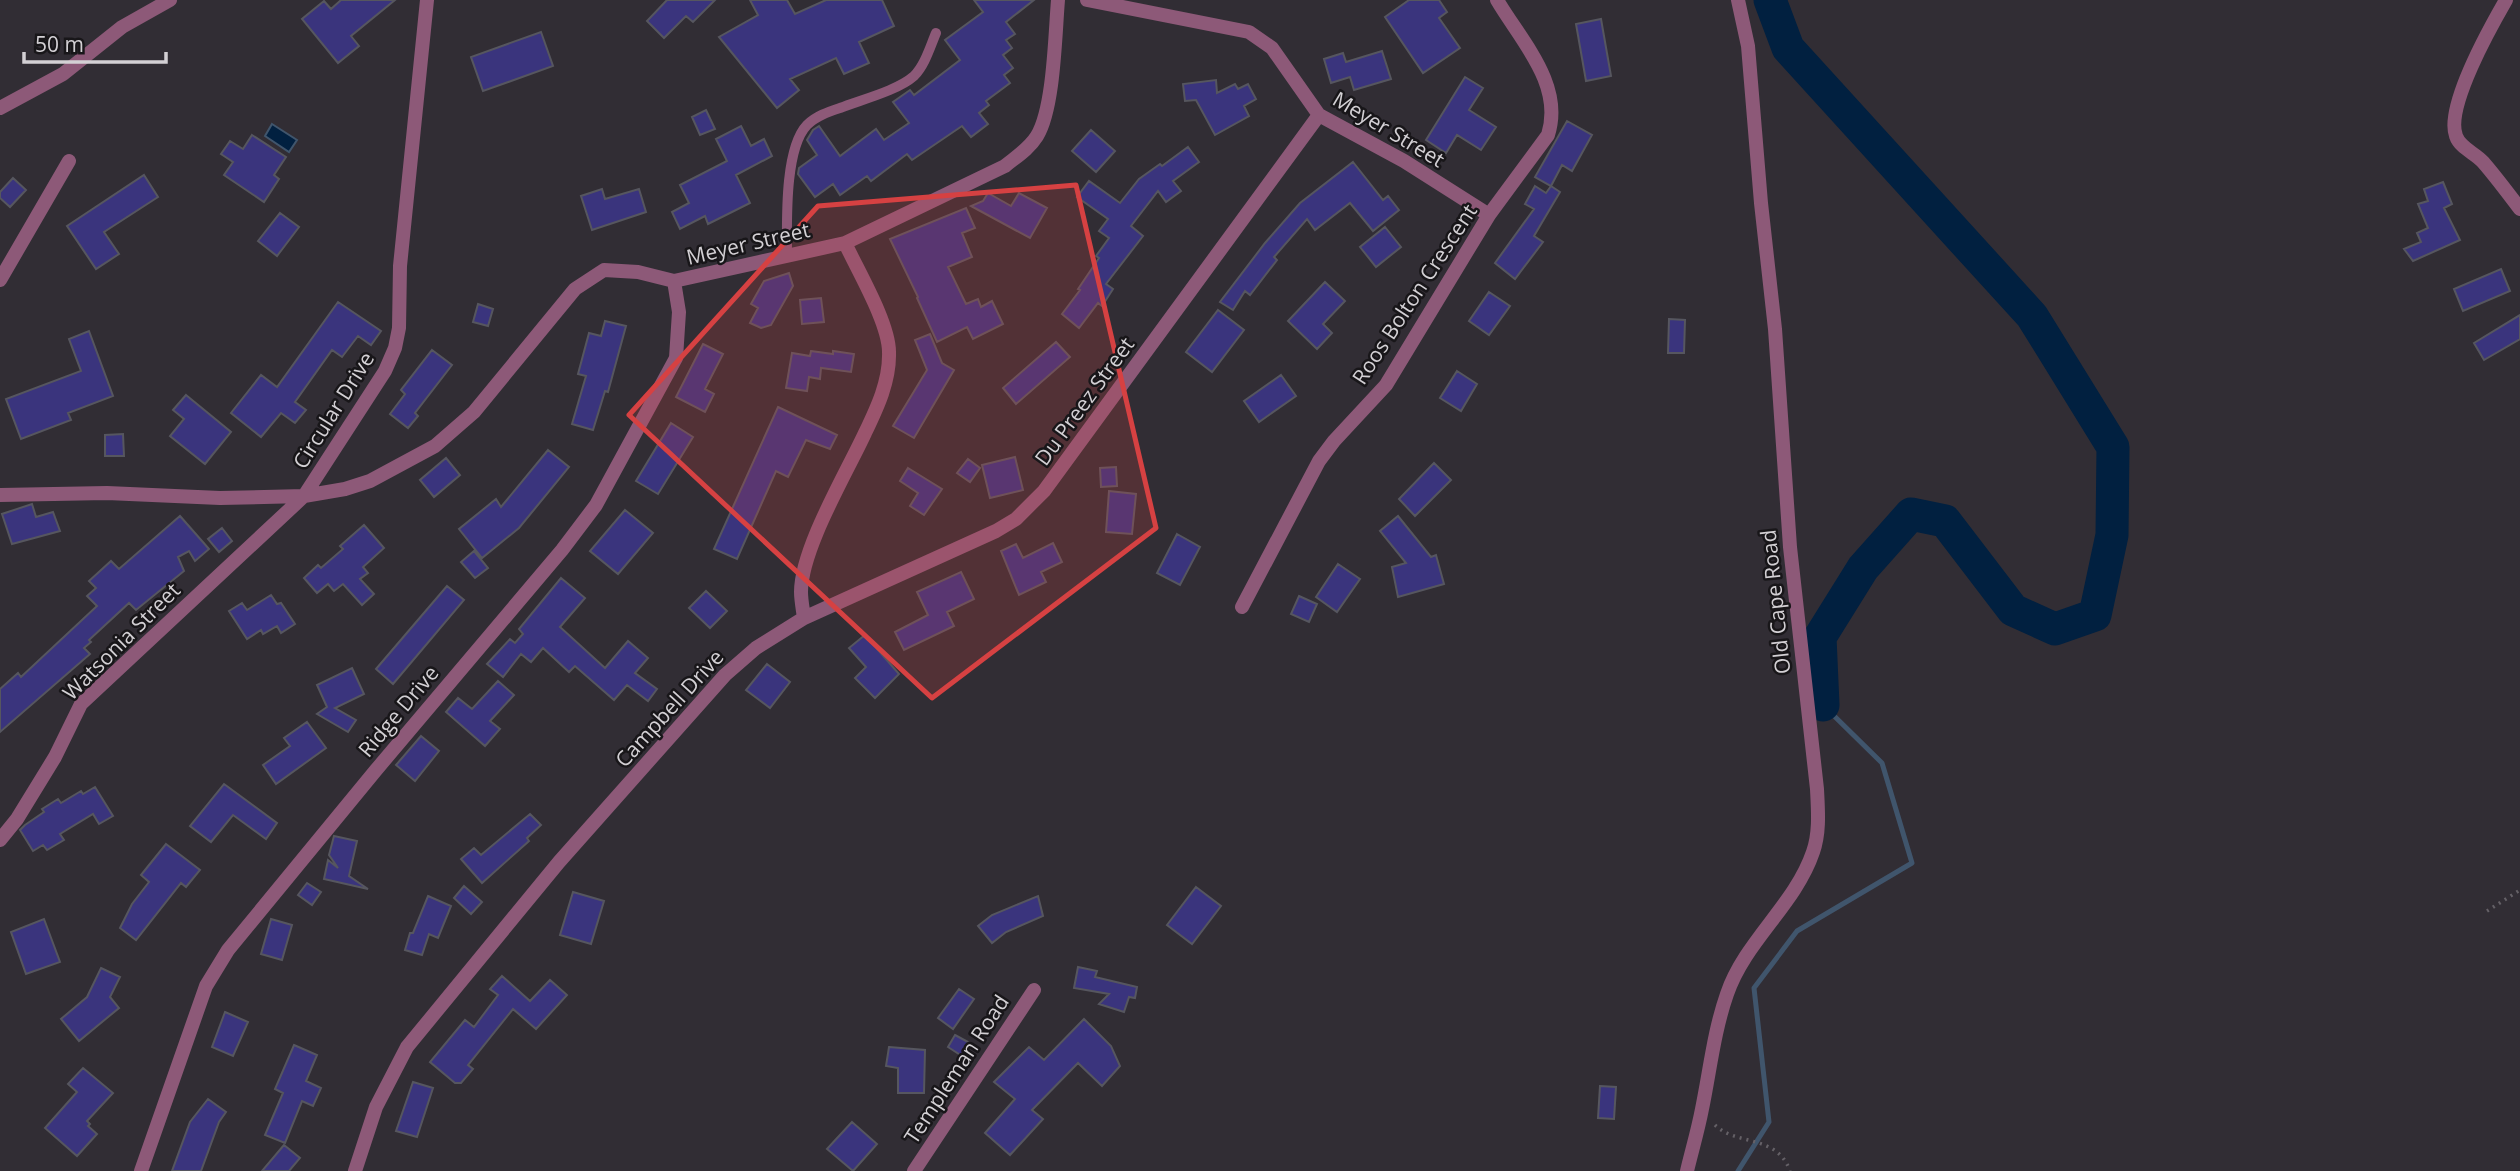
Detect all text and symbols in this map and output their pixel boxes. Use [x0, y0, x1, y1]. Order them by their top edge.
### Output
scale bar [24, 21, 166, 65]
text: 50 m [35, 30, 84, 58]
street label: Meyer Street [1328, 85, 1450, 173]
street label: Roos Bolton Crescent [1345, 199, 1483, 389]
street label: Meyer Street [684, 215, 812, 271]
street label: Du Preez Street [1028, 331, 1140, 471]
street label: Circular Drive [286, 346, 380, 474]
street label: Old Cape Road [1753, 528, 1797, 676]
street label: Watsonia Street [56, 576, 186, 706]
street label: Campbell Drive [609, 643, 729, 773]
street label: Ridge Drive [352, 659, 444, 763]
street label: Templeman Road [897, 989, 1015, 1149]

